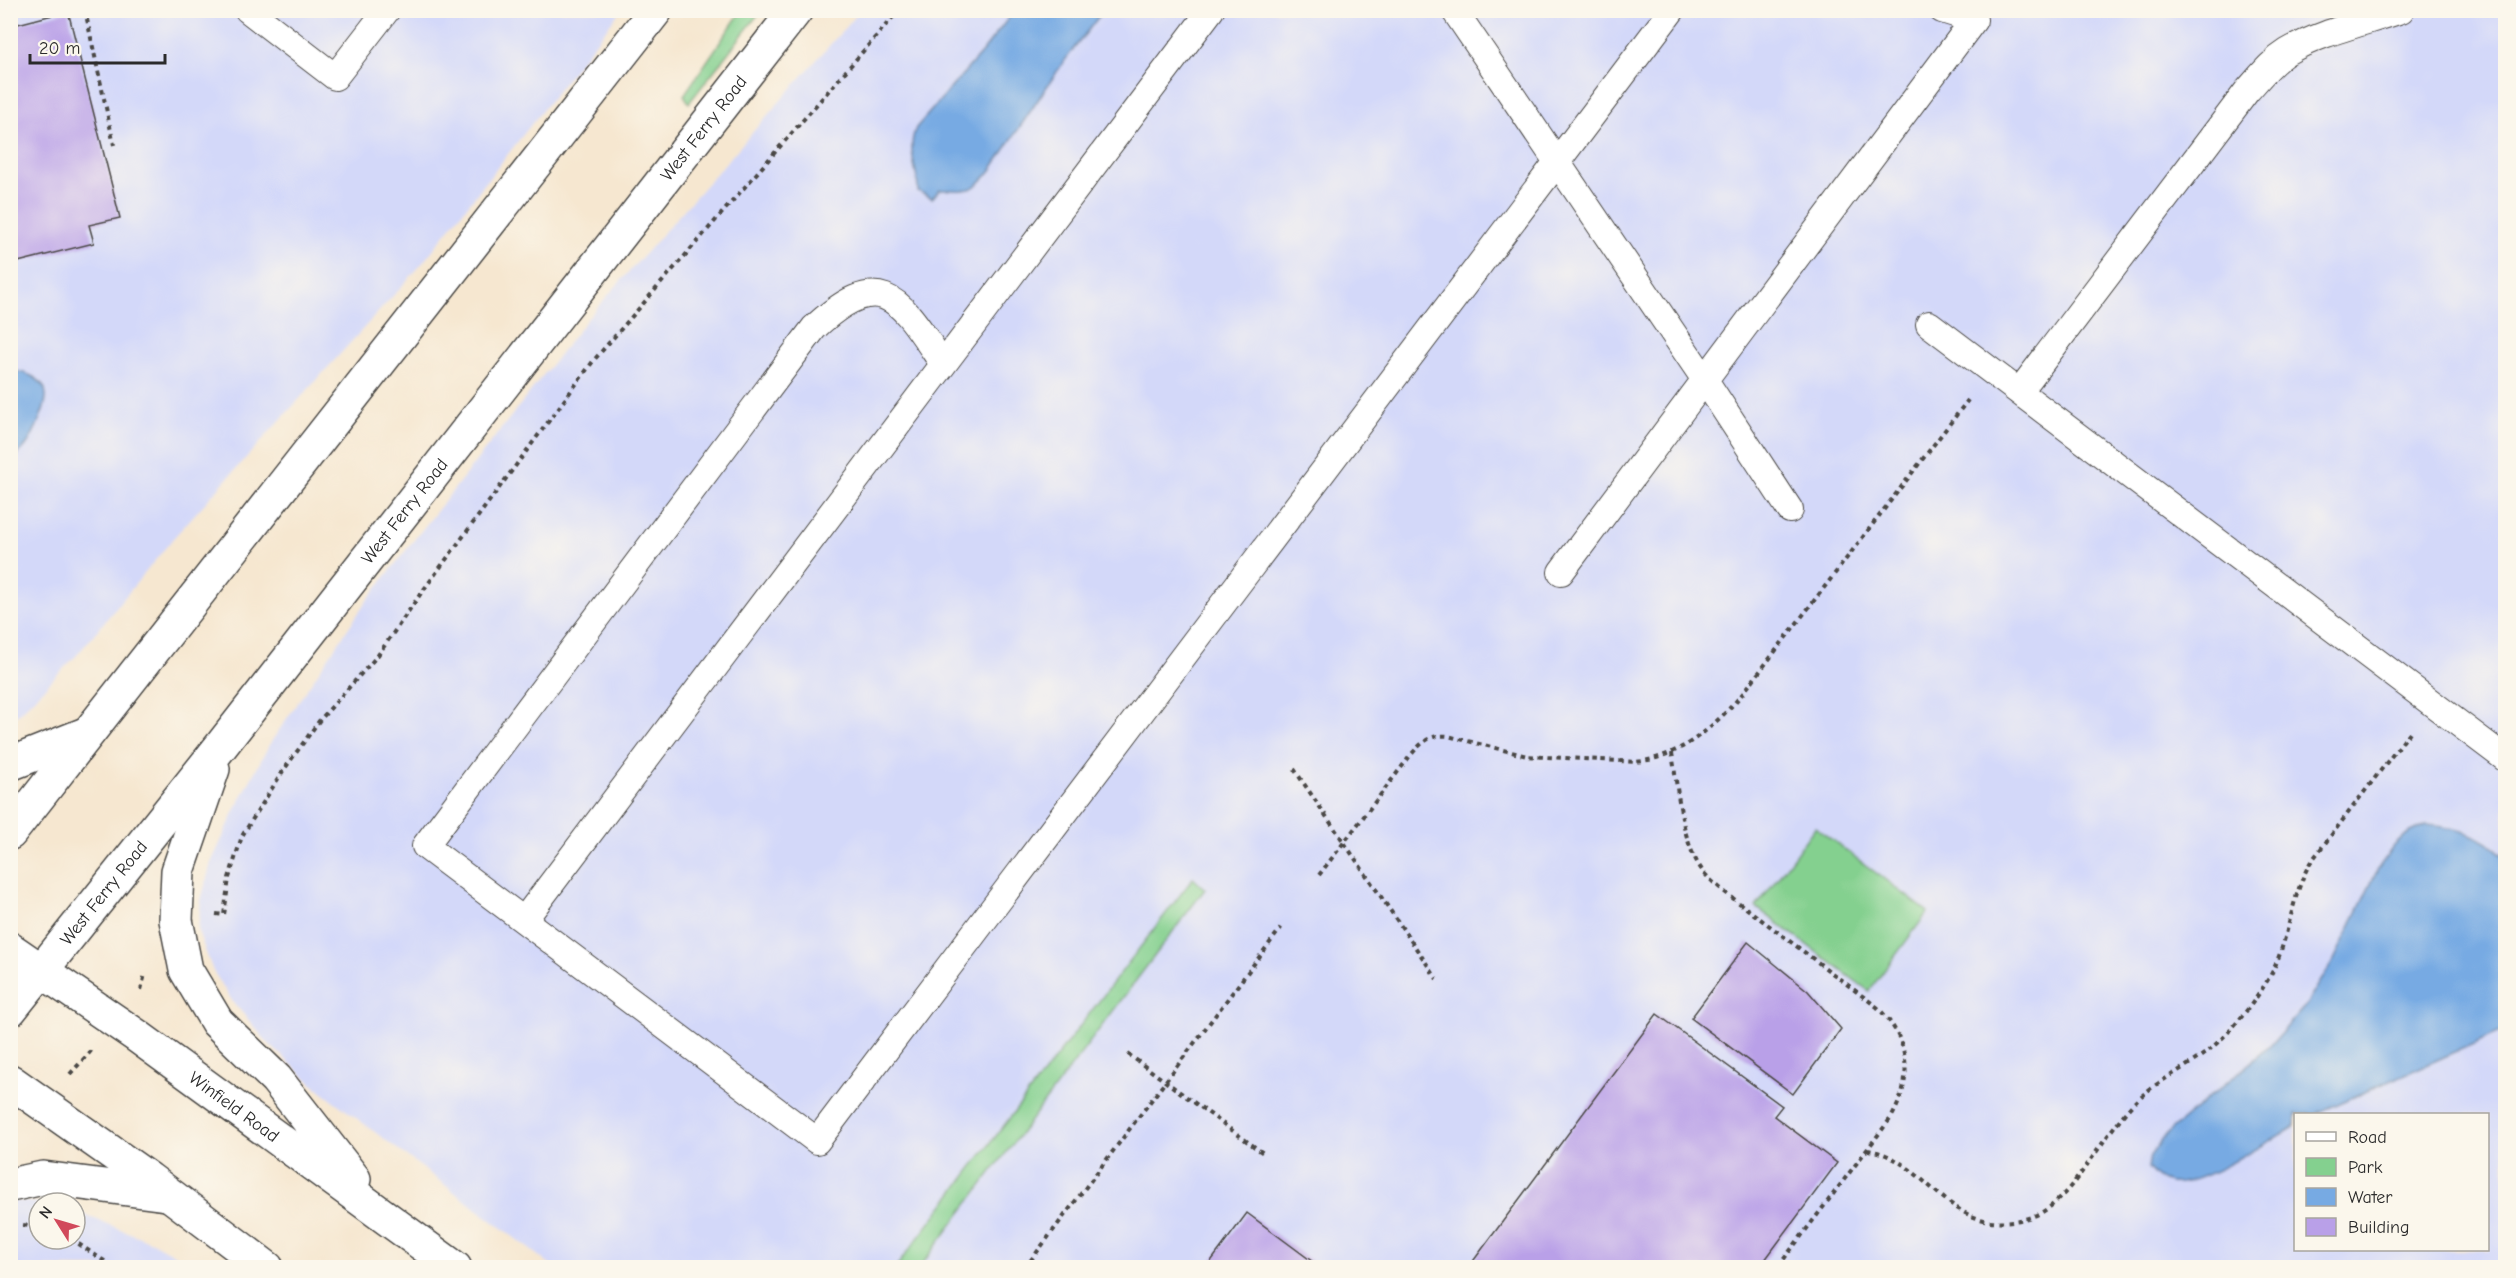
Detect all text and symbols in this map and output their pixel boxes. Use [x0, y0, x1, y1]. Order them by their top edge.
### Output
scale bar [30, 27, 165, 65]
text: 20 m [39, 38, 80, 59]
street label: West Ferry Road [656, 72, 752, 185]
street label: West Ferry Road [357, 455, 452, 568]
street label: West Ferry Road [56, 837, 152, 950]
street label: Winfield Road [185, 1067, 283, 1147]
legend [2294, 1113, 2489, 1251]
text: Road [2348, 1127, 2387, 1148]
text: Park [2348, 1157, 2383, 1178]
text: Water [2348, 1187, 2393, 1208]
north arrow [27, 1191, 87, 1251]
text: N [35, 1203, 56, 1222]
text: Building [2348, 1217, 2410, 1238]

